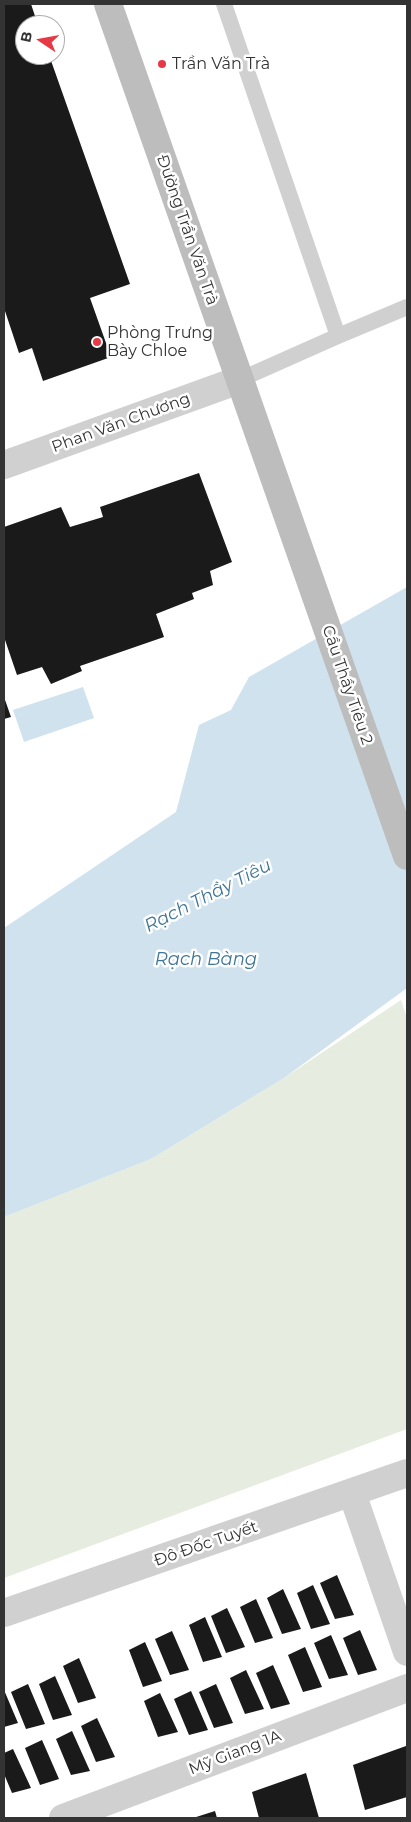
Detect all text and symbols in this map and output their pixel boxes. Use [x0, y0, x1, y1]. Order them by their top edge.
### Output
north arrow [15, 15, 65, 65]
text: B [16, 30, 36, 44]
place label: Trần Văn Trà [172, 54, 270, 74]
marker: Trần Văn Trà [156, 58, 168, 70]
street label: Đường Trần Văn Trà [152, 152, 222, 308]
place label: Phòng Trưng Bày Chloe [107, 323, 213, 361]
marker: Phòng Trưng Bày Chloe [91, 336, 103, 348]
street label: Phan Văn Chương [49, 389, 193, 457]
street label: Cầu Thầy Tiêu 2 [318, 623, 376, 747]
water label: Rạch Thầy Tiêu [141, 855, 275, 937]
water label: Rạch Bàng [155, 949, 257, 971]
street label: Đô Đốc Tuyết [152, 1517, 260, 1571]
street label: Mỹ Giang 1A [186, 1727, 284, 1779]

